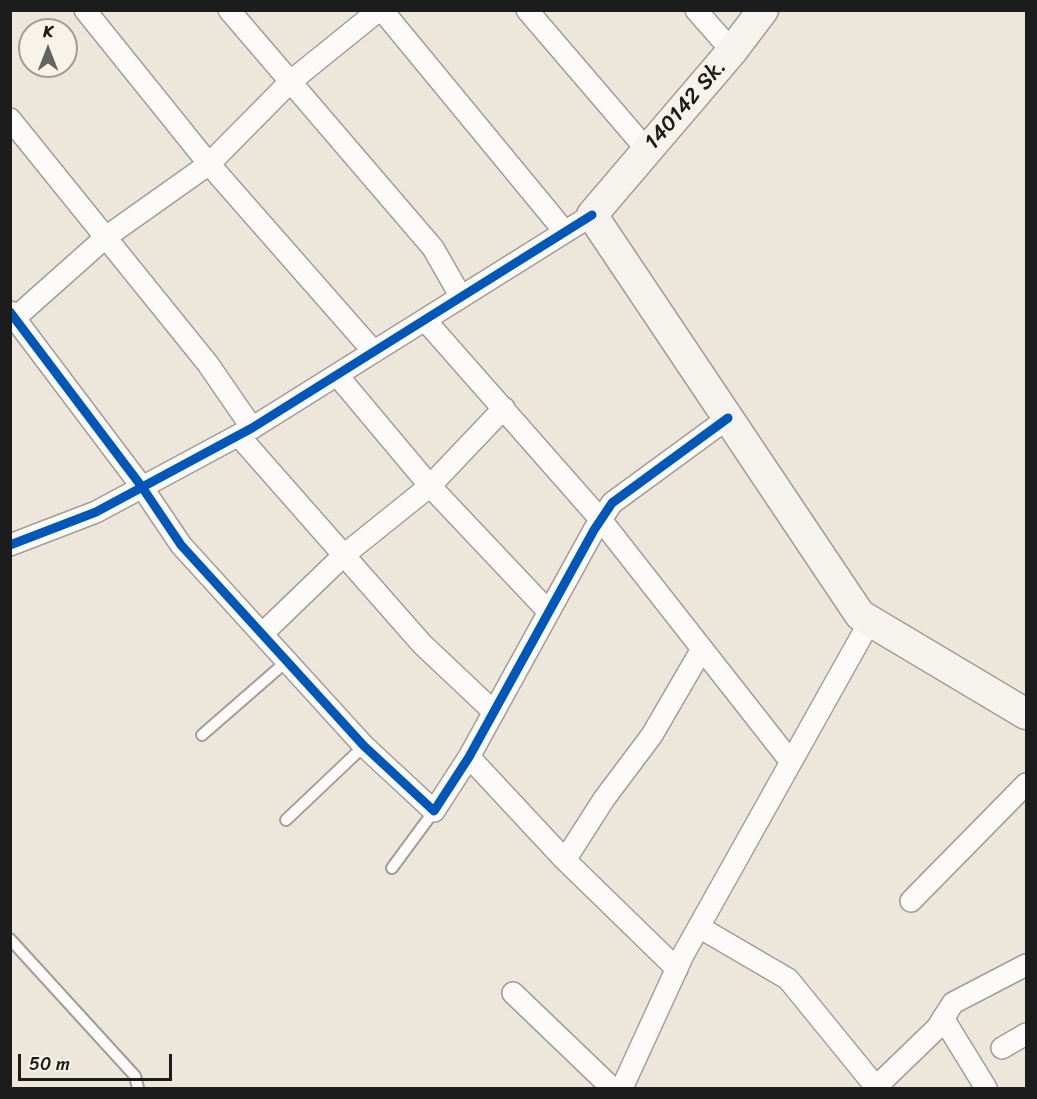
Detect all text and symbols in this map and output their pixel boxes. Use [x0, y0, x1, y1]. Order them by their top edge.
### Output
text: K [43, 17, 53, 46]
north arrow [18, 18, 78, 78]
street label: 140142 Sk. [640, 55, 732, 155]
scale bar [21, 1042, 176, 1080]
text: 50 m [29, 1048, 70, 1080]

